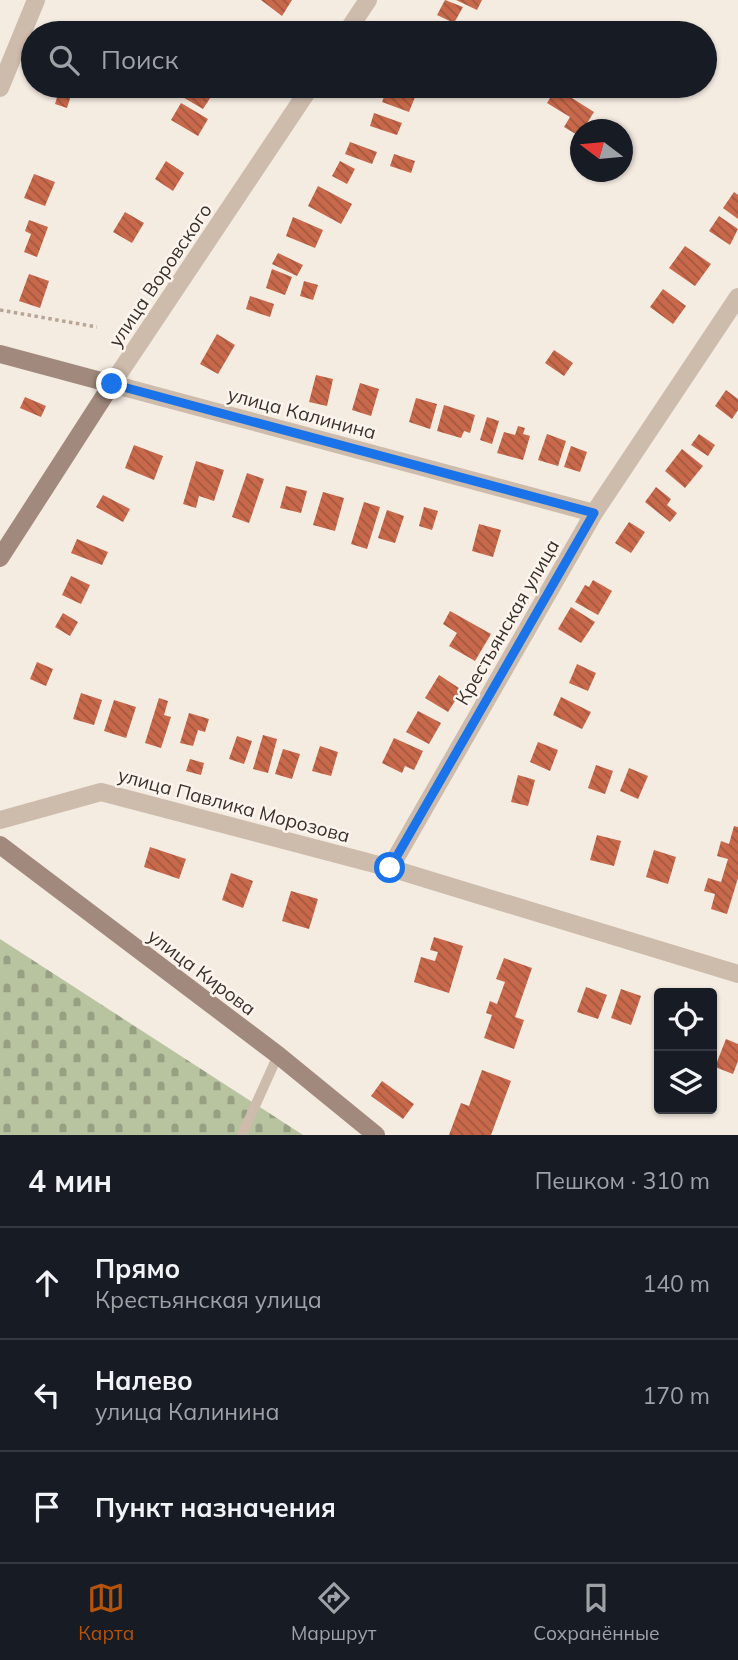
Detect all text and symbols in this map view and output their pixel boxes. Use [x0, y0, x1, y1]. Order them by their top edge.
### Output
search box [21, 21, 717, 98]
icon: search [45, 41, 83, 79]
text: Поиск [101, 43, 179, 76]
north arrow [570, 119, 633, 182]
street label: улица Воровского [103, 199, 217, 351]
route end [96, 368, 127, 399]
street label: улица Калинина [225, 382, 379, 444]
street label: Крестьянская улица [450, 535, 564, 709]
street label: улица Павлика Морозова [115, 762, 353, 848]
route start [374, 852, 405, 883]
street label: улица Кирова [143, 924, 261, 1020]
map controls [654, 988, 717, 1114]
button: locate [654, 988, 717, 1051]
button: layers [654, 1051, 717, 1114]
text: 4 мин [28, 1162, 112, 1200]
text: Пешком · 310 m [535, 1166, 710, 1195]
text: Прямо [95, 1252, 180, 1285]
icon: ahead [28, 1264, 66, 1302]
text: 140 m [642, 1269, 710, 1298]
text: Крестьянская улица [95, 1285, 322, 1314]
text: Налево [95, 1364, 193, 1397]
icon: left [28, 1376, 66, 1414]
text: 170 m [642, 1381, 710, 1410]
text: улица Калинина [95, 1397, 280, 1426]
icon: arrive [28, 1488, 66, 1526]
text: Пункт назначения [95, 1491, 336, 1524]
tab: Карта [78, 1579, 134, 1645]
tab: Маршрут [291, 1579, 376, 1645]
tab: Сохранённые [533, 1579, 660, 1645]

